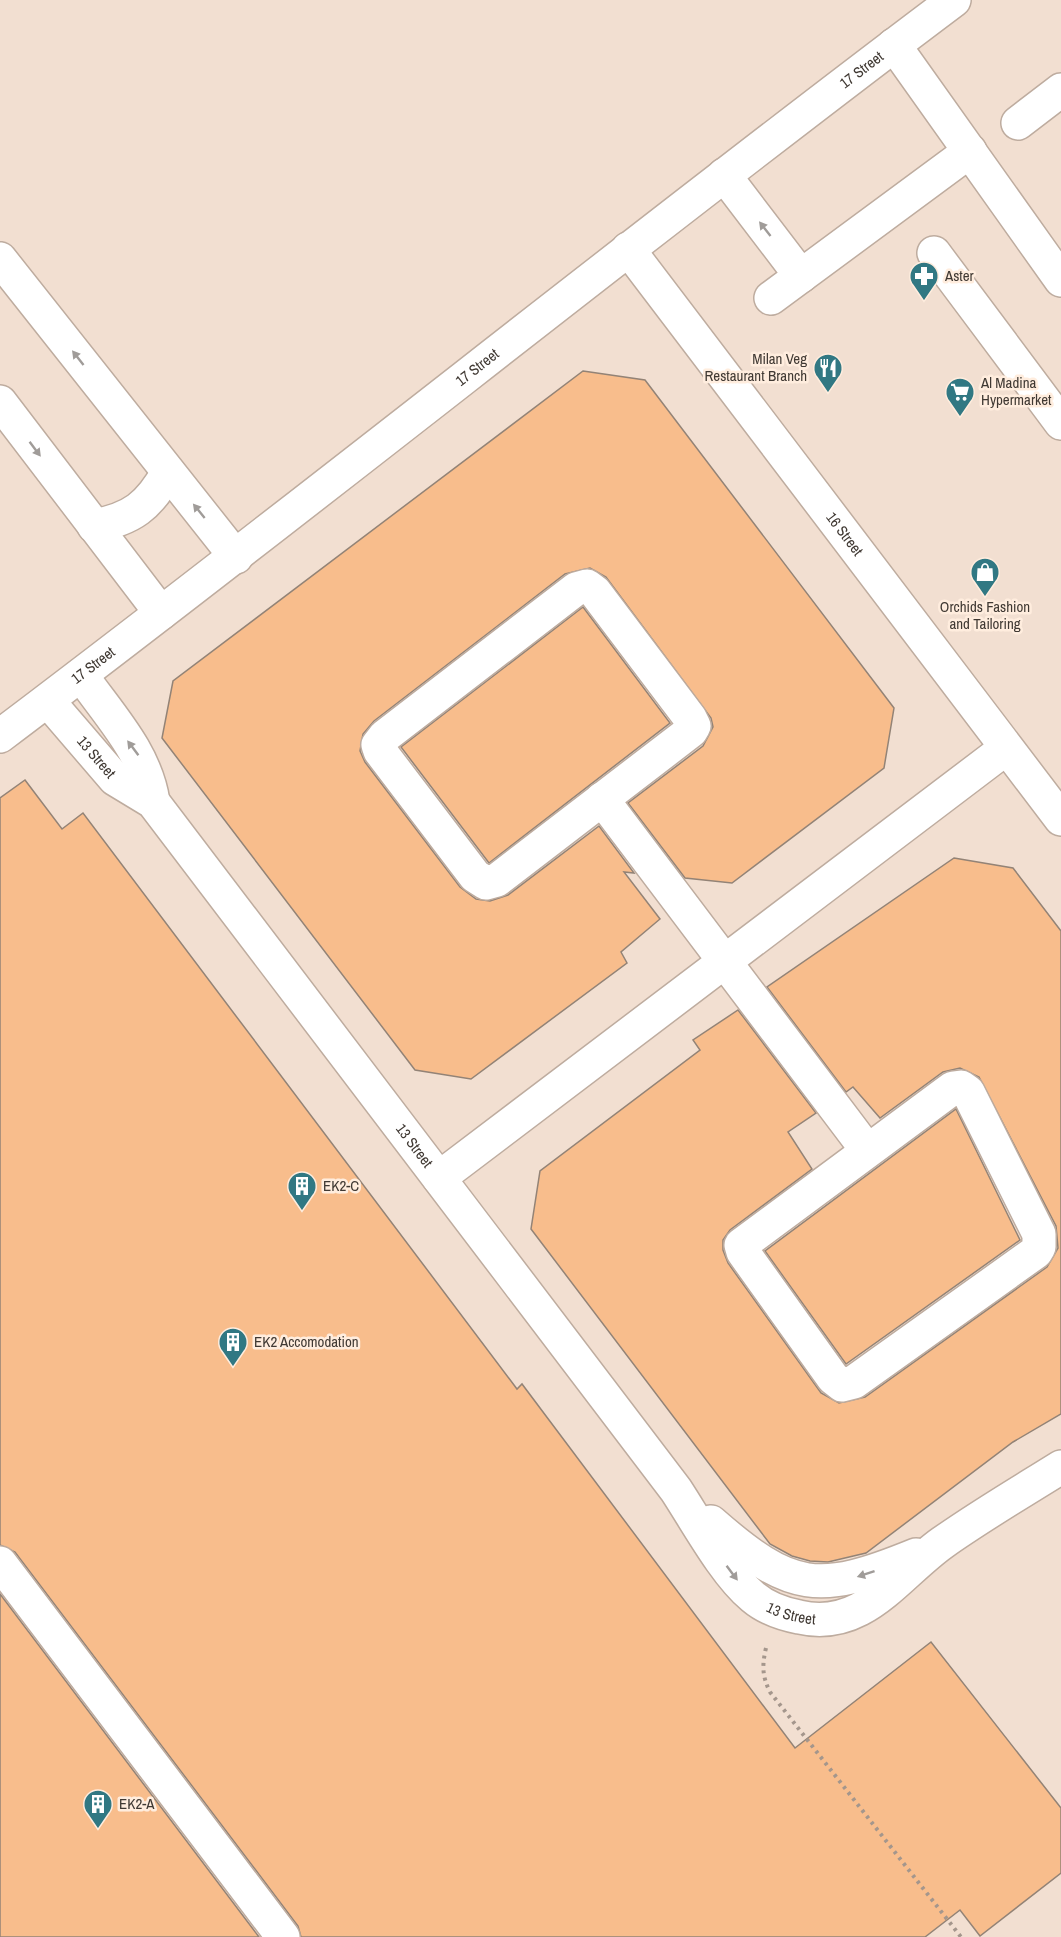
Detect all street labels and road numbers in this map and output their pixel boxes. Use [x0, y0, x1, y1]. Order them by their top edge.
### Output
street label: 17 Street [835, 46, 888, 93]
street label: 17 Street [451, 343, 504, 391]
street label: 16 Street [821, 508, 869, 560]
street label: 17 Street [67, 641, 120, 688]
street label: 13 Street [72, 731, 121, 783]
street label: 13 Street [391, 1119, 439, 1172]
street label: 13 Street [763, 1597, 817, 1629]

